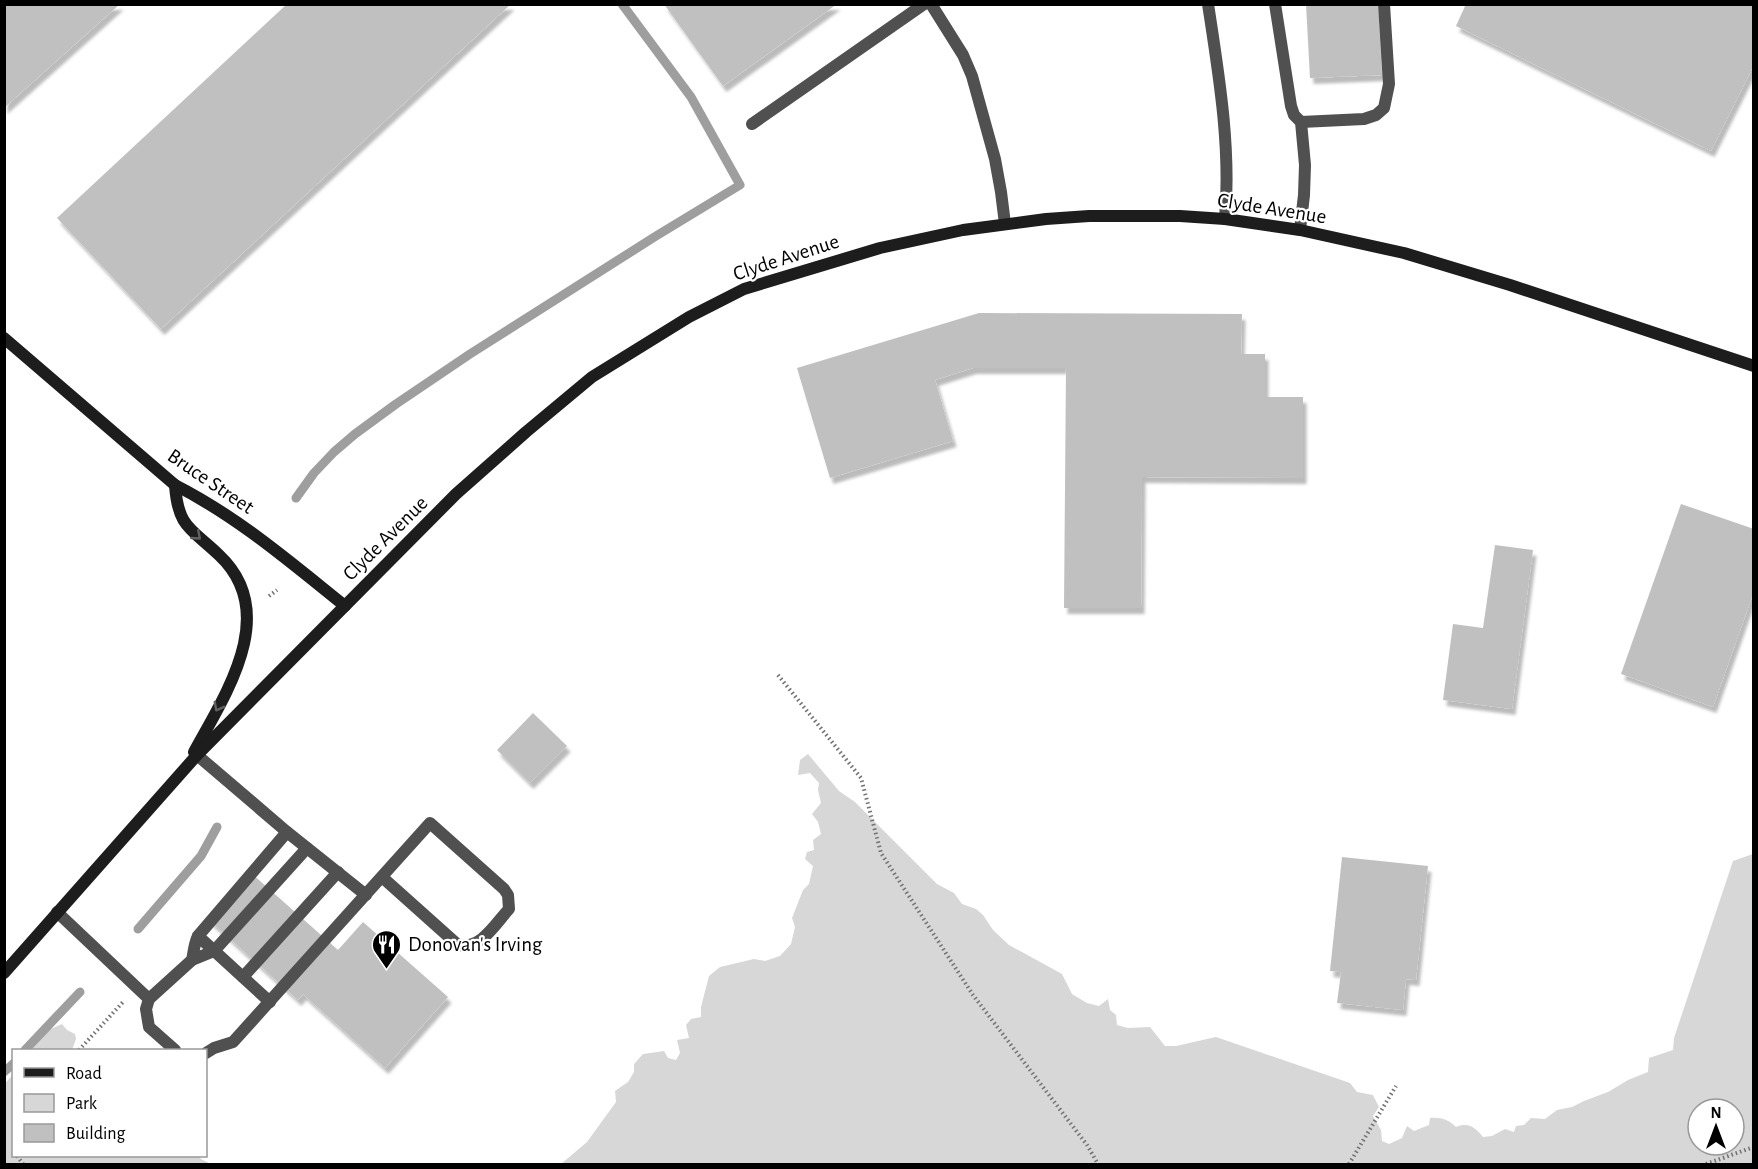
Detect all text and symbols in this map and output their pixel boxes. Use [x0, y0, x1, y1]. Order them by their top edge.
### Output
street label: Clyde Avenue [1216, 190, 1328, 227]
street label: Clyde Avenue [731, 230, 842, 284]
street label: Bruce Street [164, 445, 258, 518]
street label: Clyde Avenue [339, 492, 432, 585]
one-way arrow [190, 529, 201, 540]
one-way arrow [214, 701, 225, 712]
restaurant icon: Donovan's Irving [371, 928, 403, 970]
place label: Donovan's Irving [408, 934, 543, 955]
legend [12, 1049, 207, 1157]
text: Road [66, 1065, 102, 1083]
text: Park [66, 1095, 98, 1113]
north arrow [1686, 1097, 1746, 1157]
text: N [1710, 1105, 1722, 1121]
text: Building [66, 1125, 126, 1143]

